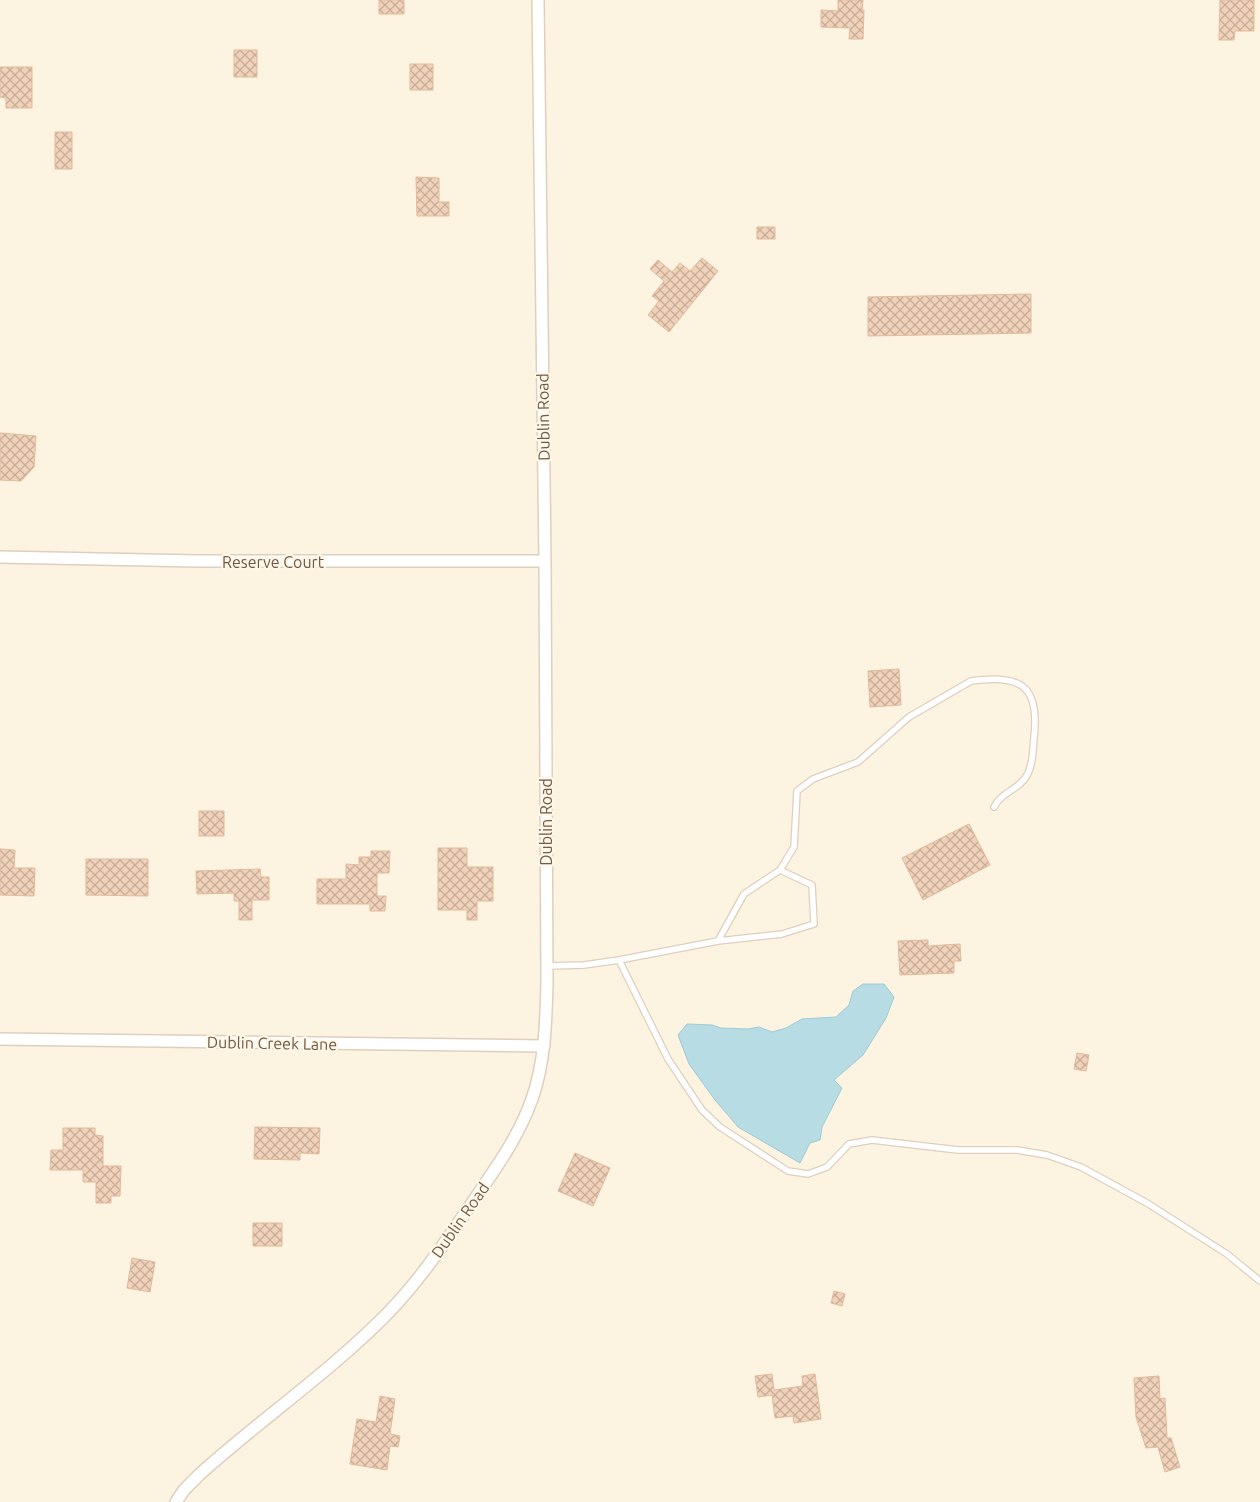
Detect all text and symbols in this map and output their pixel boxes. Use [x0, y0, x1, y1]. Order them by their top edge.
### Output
street label: Dublin Road [533, 373, 553, 461]
street label: Reserve Court [222, 553, 325, 571]
street label: Dublin Road [537, 778, 555, 866]
street label: Dublin Creek Lane [207, 1033, 337, 1053]
street label: Dublin Road [428, 1179, 492, 1261]

